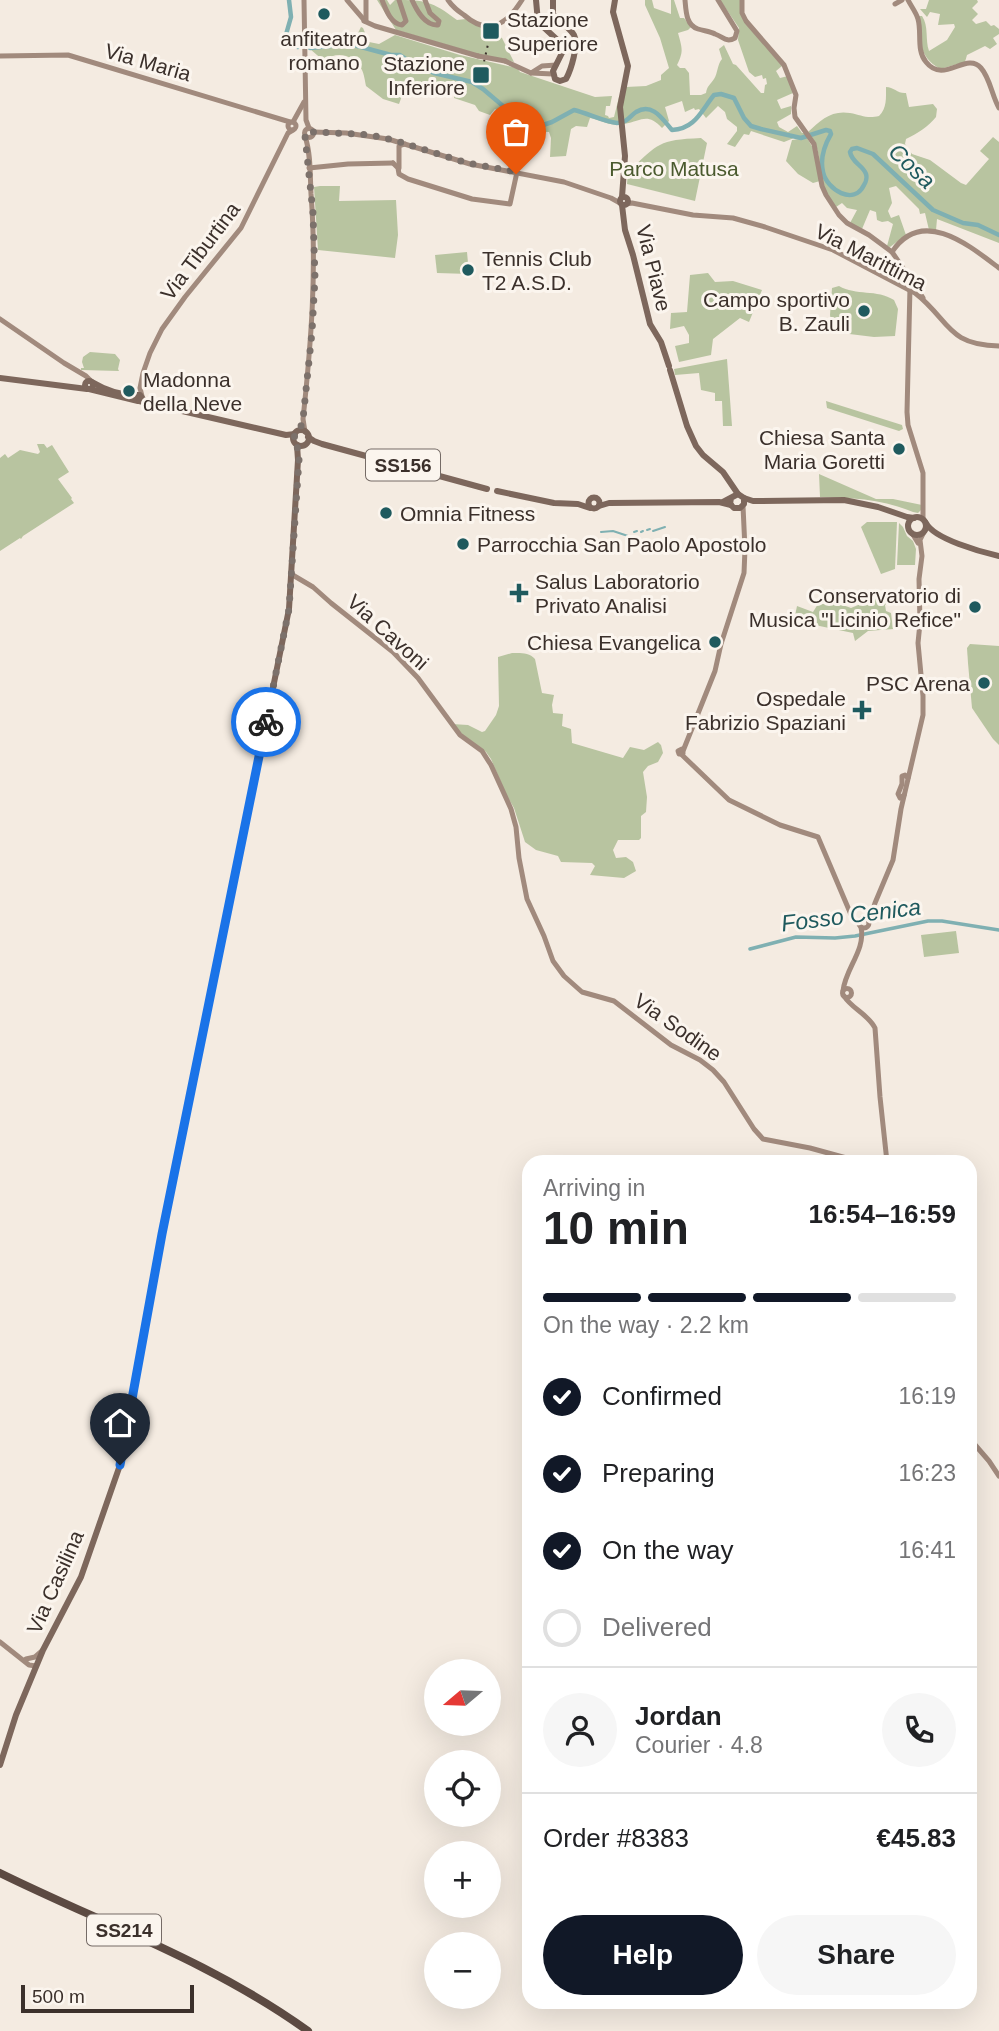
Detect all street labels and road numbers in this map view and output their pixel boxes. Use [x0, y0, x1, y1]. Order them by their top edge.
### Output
street label: Via Maria [102, 39, 194, 85]
street label: Via Tiburtina [156, 197, 244, 304]
street label: Via Marittima [811, 219, 931, 295]
street label: Via Piave [632, 222, 676, 314]
road number: SS156 [366, 450, 440, 480]
street label: Via Cavoni [343, 590, 433, 674]
street label: Via Sodine [630, 989, 726, 1065]
street label: Via Casilina [22, 1527, 88, 1637]
road number: SS214 [87, 1914, 161, 1946]

